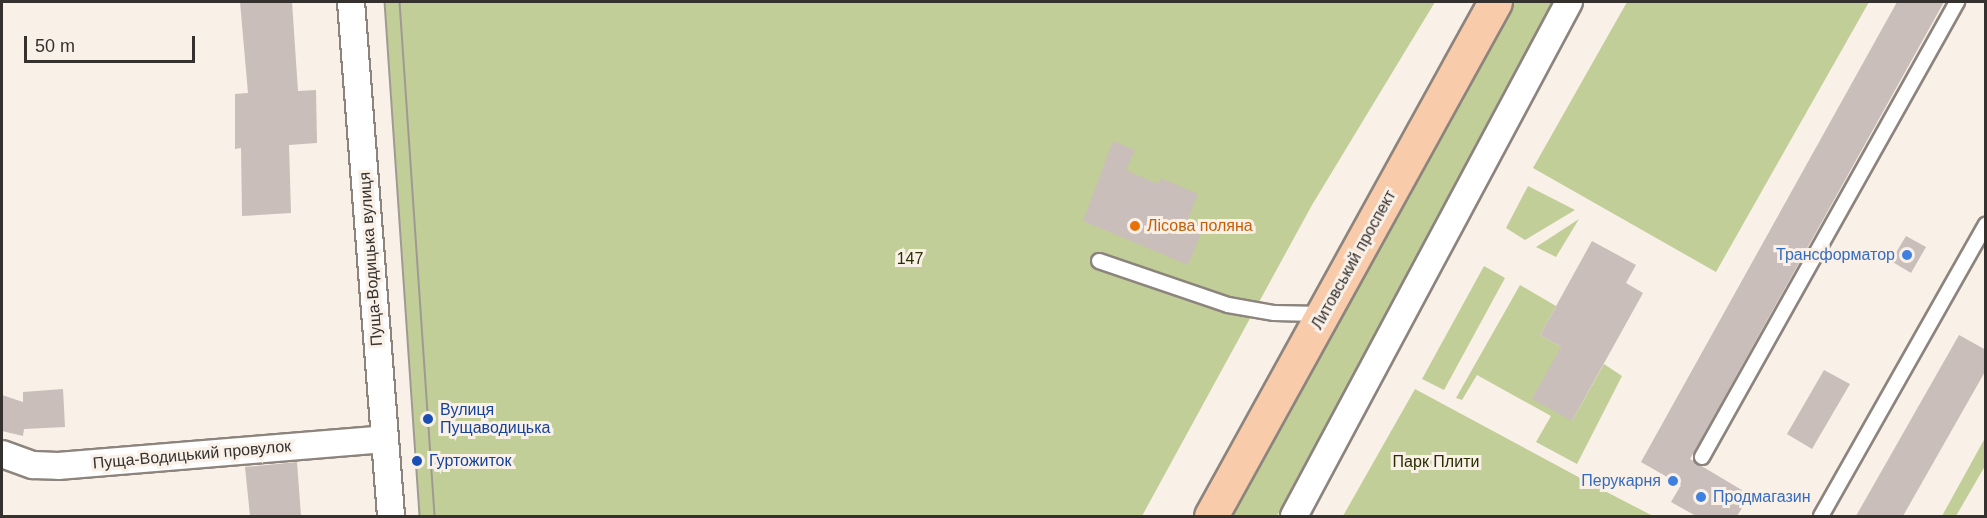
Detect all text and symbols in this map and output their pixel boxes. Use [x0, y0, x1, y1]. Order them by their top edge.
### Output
scale bar [27, 24, 198, 62]
text: 50 m [35, 36, 75, 56]
street label: Пуща-Водицька вулиця [355, 171, 387, 347]
street label: Литовський проспект [1308, 187, 1400, 333]
place label: Лісова поляна [1147, 216, 1253, 236]
marker: Лісова поляна [1128, 219, 1142, 233]
place label: Трансформатор [1776, 245, 1895, 265]
marker: Трансформатор [1900, 248, 1914, 262]
park label: 147 [897, 249, 923, 269]
place label: Вулиця Пущаводицька [440, 400, 550, 438]
marker: Вулиця Пущаводицька [421, 412, 435, 426]
street label: Пуща-Водицький провулок [92, 437, 292, 473]
place label: Гуртожиток [429, 451, 512, 471]
park label: Парк Плити [1393, 452, 1479, 472]
marker: Гуртожиток [410, 454, 424, 468]
place label: Перукарня [1581, 471, 1661, 491]
marker: Перукарня [1666, 474, 1680, 488]
place label: Продмагазин [1713, 487, 1810, 507]
marker: Продмагазин [1694, 490, 1708, 504]

